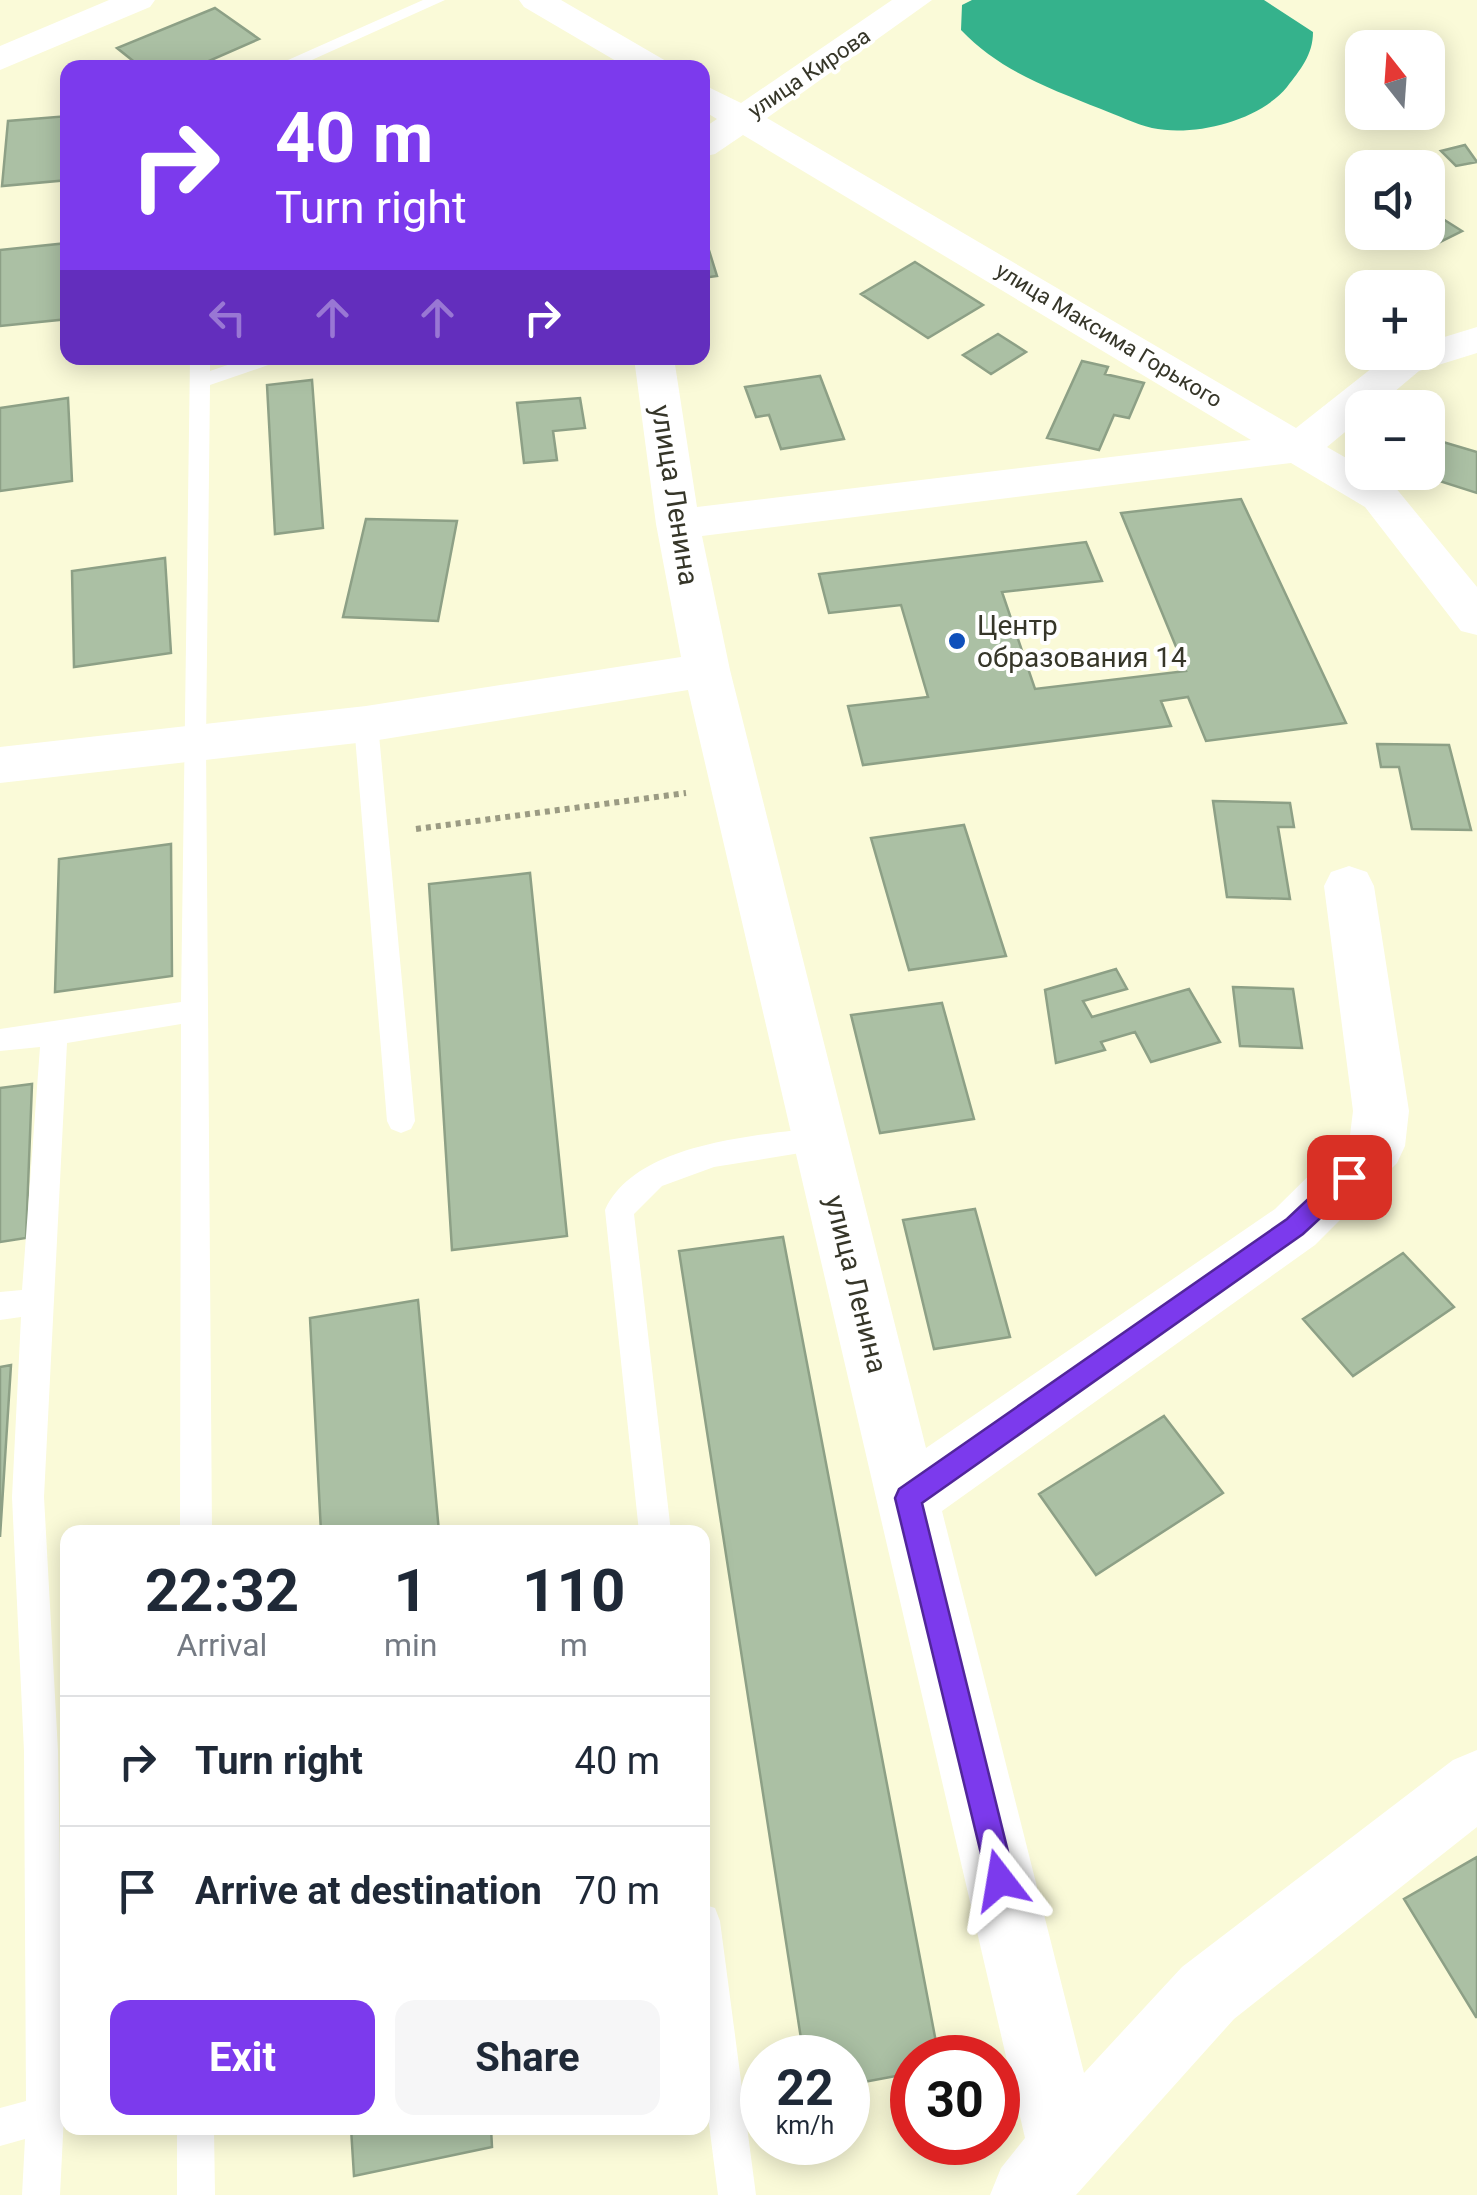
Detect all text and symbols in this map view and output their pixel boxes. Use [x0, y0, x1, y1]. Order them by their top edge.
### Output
street label: улица Кирова [743, 23, 875, 123]
north arrow [1345, 30, 1445, 130]
map controls [1345, 30, 1445, 490]
text: 40 m [275, 97, 433, 179]
icon: right [110, 100, 240, 230]
button: sound [1345, 150, 1445, 250]
text: Turn right [275, 181, 467, 234]
street label: улица Максима Горького [991, 257, 1227, 413]
button: + [1345, 270, 1445, 370]
icon: left [200, 290, 255, 345]
icon: ahead [305, 290, 360, 345]
icon: ahead [410, 290, 465, 345]
icon: right [515, 290, 570, 345]
button: − [1345, 390, 1445, 490]
street label: улица Ленина [644, 402, 706, 588]
place label: Центр образования 14 [977, 609, 1187, 674]
marker: Центр образования 14 [946, 630, 968, 652]
pin [1307, 1135, 1392, 1220]
icon: arrive [1322, 1150, 1377, 1205]
street label: улица Ленина [818, 1192, 894, 1376]
text: 22:32 [145, 1555, 299, 1626]
text: 1 [393, 1555, 428, 1626]
text: 110 [522, 1555, 625, 1626]
text: Arrival [177, 1626, 267, 1664]
text: min [384, 1626, 437, 1664]
text: m [560, 1626, 588, 1664]
icon: right [110, 1734, 165, 1789]
text: Turn right [195, 1739, 363, 1783]
text: 40 m [575, 1739, 660, 1783]
position arrow [948, 1828, 1052, 1932]
icon: arrive [110, 1864, 165, 1919]
text: Arrive at destination [195, 1869, 542, 1913]
text: 70 m [575, 1869, 660, 1913]
button: Exit [110, 2000, 375, 2115]
button: Share [395, 2000, 660, 2115]
speed limit sign: 30 [890, 2035, 1020, 2165]
text: 22 [776, 2059, 834, 2117]
text: km/h [776, 2111, 834, 2140]

